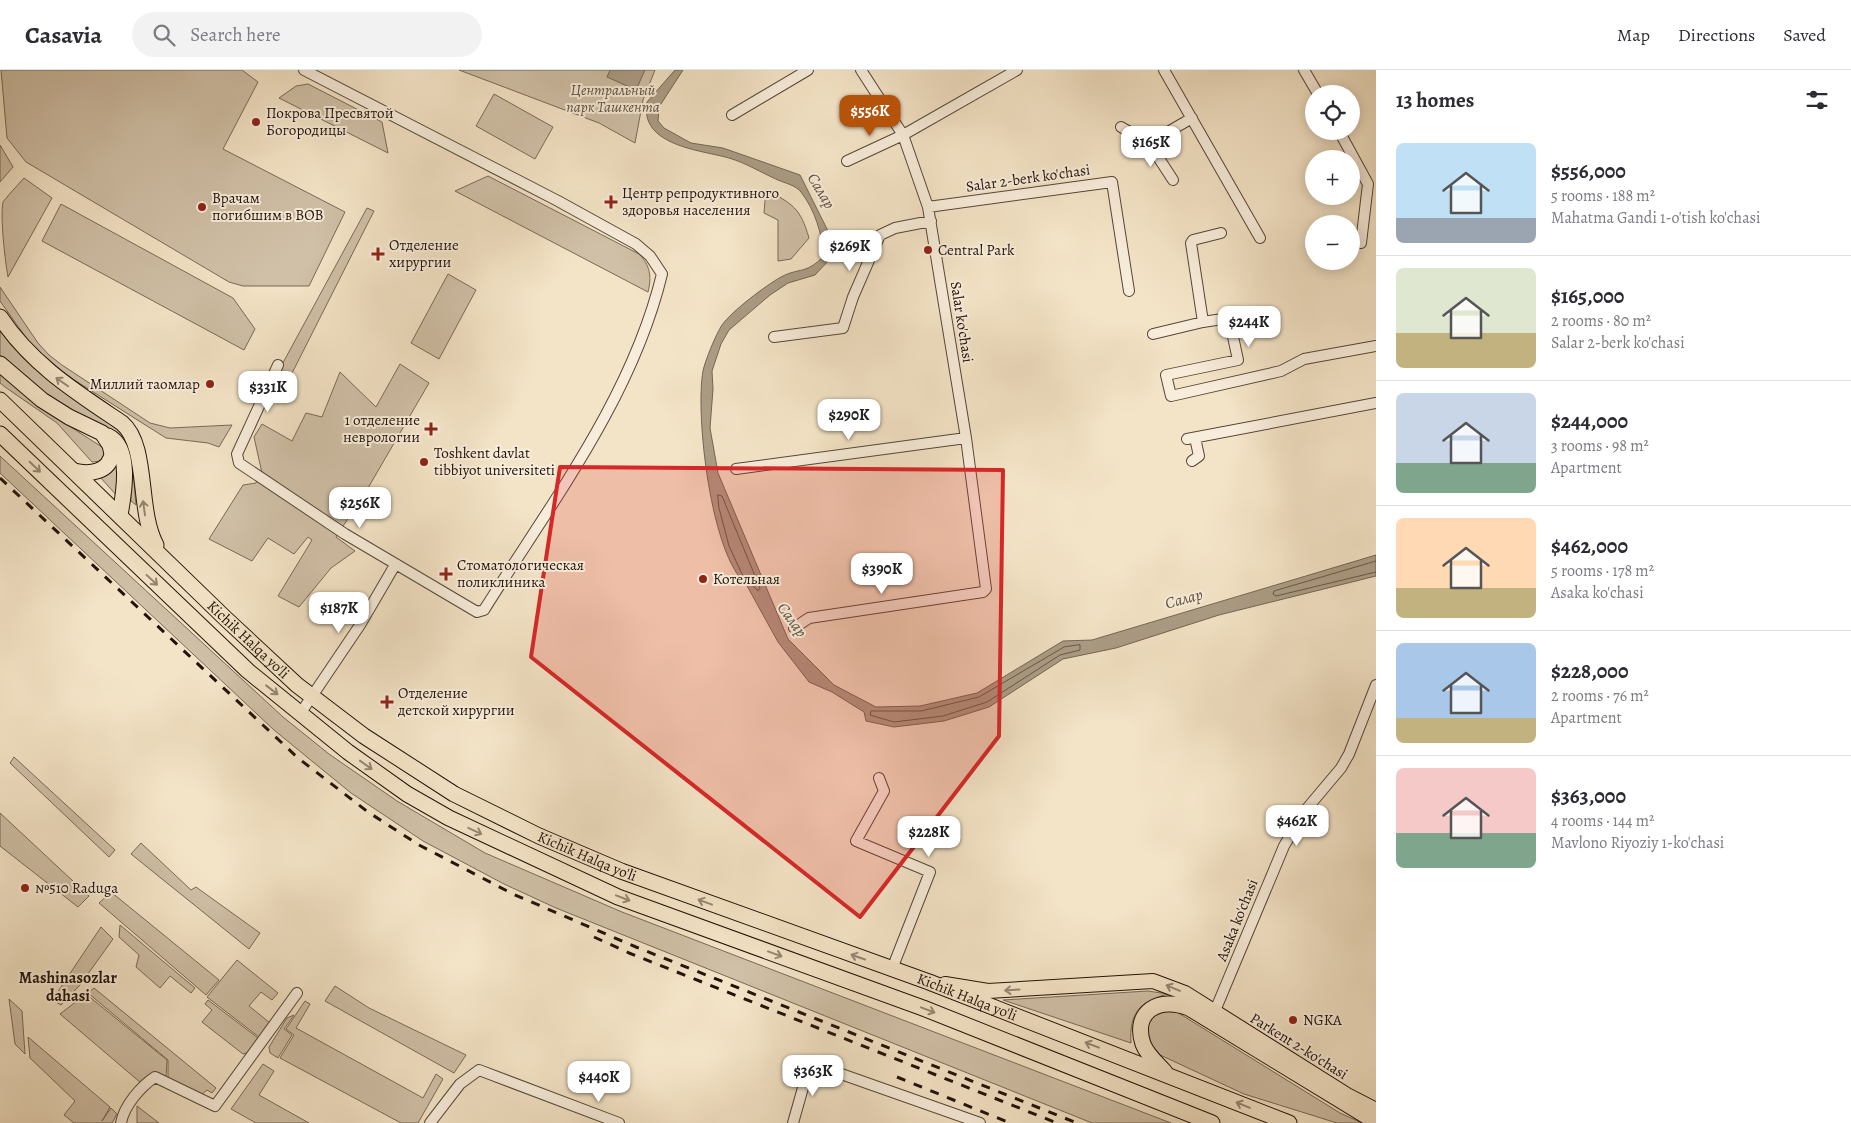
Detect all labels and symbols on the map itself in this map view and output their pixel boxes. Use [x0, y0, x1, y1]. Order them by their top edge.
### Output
park label: Центральный парк Ташкента [566, 80, 660, 117]
pin: $556K [835, 94, 905, 137]
place label: Покрова Пресвятой Богородицы [266, 103, 394, 140]
marker: Покрова Пресвятой Богородицы [250, 116, 262, 128]
pin: $165K [1116, 126, 1186, 168]
street label: Salar 2-berk ko'chasi [965, 159, 1091, 197]
water label: Салар [802, 169, 840, 213]
place label: Центр репродуктивного здоровья населения [622, 183, 779, 220]
place label: Врачам погибшим в ВОВ [212, 188, 324, 225]
marker: Центр репродуктивного здоровья населения [604, 195, 618, 209]
marker: Врачам погибшим в ВОВ [196, 201, 208, 213]
pin: $269K [815, 230, 885, 272]
place label: Отделение хирургии [389, 235, 459, 272]
place label: Central Park [938, 240, 1015, 260]
marker: Central Park [922, 244, 934, 256]
marker: Отделение хирургии [371, 247, 385, 261]
street label: Salar ko'chasi [946, 280, 978, 364]
pin: $244K [1214, 306, 1284, 348]
pin: $331K [233, 370, 303, 413]
place label: Миллий таомлар [90, 374, 200, 394]
one-way arrow [56, 377, 70, 387]
marker: Миллий таомлар [204, 378, 216, 390]
pin: $290K [814, 398, 884, 441]
place label: 1 отделение неврологии [343, 410, 420, 447]
marker: 1 отделение неврологии [424, 422, 438, 436]
place label: Toshkent davlat tibbiyot universiteti [434, 443, 555, 480]
marker: Toshkent davlat tibbiyot universiteti [418, 456, 430, 468]
one-way arrow [29, 461, 41, 474]
pin: $256K [325, 486, 395, 529]
one-way arrow [138, 500, 148, 516]
pin: $390K [847, 552, 917, 595]
place label: Стоматологическая поликлиника [457, 555, 584, 592]
marker: Стоматологическая поликлиника [439, 567, 453, 581]
place label: Котельная [713, 569, 780, 589]
marker: Котельная [697, 573, 709, 585]
one-way arrow [146, 574, 159, 586]
water label: Салар [1163, 583, 1205, 615]
pin: $187K [304, 592, 374, 634]
street label: Kichik Halqa yo'li [203, 596, 294, 683]
water label: Салар [772, 598, 812, 642]
place label: Отделение детской хирургии [397, 683, 515, 720]
one-way arrow [265, 685, 279, 695]
marker: Отделение детской хирургии [380, 695, 394, 709]
one-way arrow [359, 760, 373, 770]
pin: $462K [1262, 804, 1332, 847]
pin: $228K [894, 816, 964, 858]
one-way arrow [467, 826, 482, 836]
street label: Kichik Halqa yo'li [535, 827, 639, 886]
street label: Asaka ko'chasi [1211, 876, 1263, 965]
place label: №510 Raduga [35, 878, 118, 898]
marker: №510 Raduga [19, 882, 31, 894]
one-way arrow [614, 894, 630, 903]
one-way arrow [698, 897, 714, 906]
one-way arrow [767, 950, 782, 959]
one-way arrow [851, 952, 867, 961]
district label: Mashinasozlar dahasi [19, 967, 118, 1007]
street label: Kichik Halqa yo'li [914, 968, 1020, 1025]
one-way arrow [1166, 982, 1181, 992]
one-way arrow [1004, 985, 1020, 994]
one-way arrow [920, 1006, 935, 1015]
street label: Parkent 2-ko'chasi [1246, 1008, 1352, 1084]
place label: NGKA [1303, 1010, 1342, 1030]
marker: NGKA [1287, 1014, 1299, 1026]
one-way arrow [1085, 1040, 1101, 1049]
pin: $363K [778, 1054, 848, 1097]
pin: $440K [564, 1060, 634, 1103]
one-way arrow [1236, 1100, 1252, 1109]

